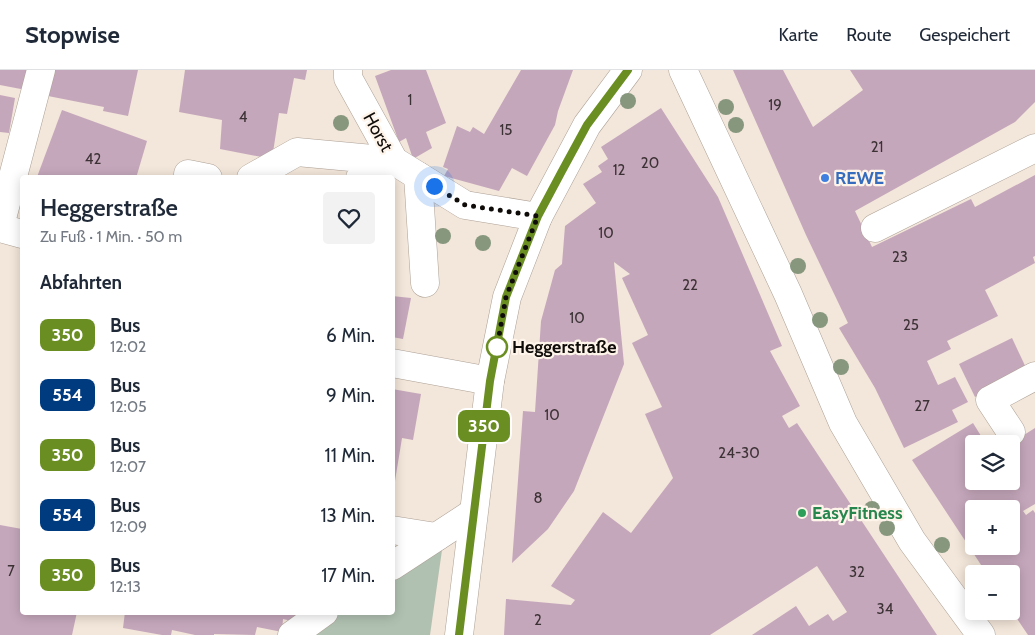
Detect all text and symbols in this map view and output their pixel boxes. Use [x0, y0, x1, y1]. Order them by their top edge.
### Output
text: Stopwise [25, 20, 120, 49]
text: Karte [779, 24, 818, 46]
text: Route [846, 24, 891, 46]
text: Gespeichert [919, 24, 1010, 46]
house number: 1 [408, 91, 412, 109]
house number: 19 [768, 96, 782, 114]
house number: 4 [239, 108, 248, 126]
street label: Horst [358, 108, 398, 156]
house number: 15 [499, 121, 513, 139]
house number: 21 [871, 138, 883, 156]
house number: 42 [85, 150, 101, 168]
house number: 20 [641, 154, 659, 172]
house number: 12 [613, 161, 626, 179]
place label: REWE [835, 167, 884, 189]
marker: REWE [819, 172, 831, 184]
your location [422, 174, 447, 199]
button: heart [323, 192, 375, 244]
text: Heggerstraße [40, 193, 178, 222]
house number: 10 [598, 224, 614, 242]
text: Zu Fuß · 1 Min. · 50 m [40, 227, 182, 246]
house number: 23 [892, 248, 908, 266]
text: Abfahrten [40, 271, 122, 294]
house number: 22 [682, 276, 698, 294]
house number: 10 [569, 309, 585, 327]
text: Bus [110, 314, 140, 337]
house number: 25 [903, 316, 919, 334]
text: 350 [51, 324, 84, 346]
text: 6 Min. [326, 324, 375, 347]
marker: Heggerstraße [486, 336, 508, 358]
place label: Heggerstraße [512, 336, 616, 358]
text: 12:02 [110, 337, 146, 356]
text: Bus [110, 374, 140, 397]
text: 554 [52, 384, 83, 406]
text: 9 Min. [326, 384, 375, 407]
text: 12:05 [110, 397, 147, 416]
house number: 27 [914, 397, 930, 415]
house number: 10 [544, 406, 560, 424]
line badge: 350 [455, 410, 513, 442]
text: 350 [468, 415, 500, 437]
text: Bus [110, 434, 140, 457]
map controls [965, 435, 1020, 620]
button: layers [965, 435, 1020, 490]
text: 350 [51, 444, 84, 466]
text: 11 Min. [324, 444, 375, 467]
house number: 24-30 [718, 444, 760, 462]
text: 12:07 [110, 457, 146, 476]
house number: 8 [533, 489, 543, 507]
text: Bus [110, 494, 140, 517]
button: + [965, 500, 1020, 555]
place label: EasyFitness [812, 502, 903, 524]
text: 554 [52, 504, 83, 526]
text: 13 Min. [320, 504, 375, 527]
marker: EasyFitness [796, 507, 808, 519]
text: 12:09 [110, 517, 147, 536]
text: Bus [110, 554, 140, 577]
house number: 7 [7, 562, 15, 580]
house number: 32 [849, 563, 865, 581]
text: 350 [51, 564, 84, 586]
text: 17 Min. [321, 564, 375, 587]
button: − [965, 565, 1020, 620]
text: 12:13 [110, 577, 141, 596]
house number: 34 [877, 600, 894, 618]
house number: 2 [534, 611, 542, 629]

